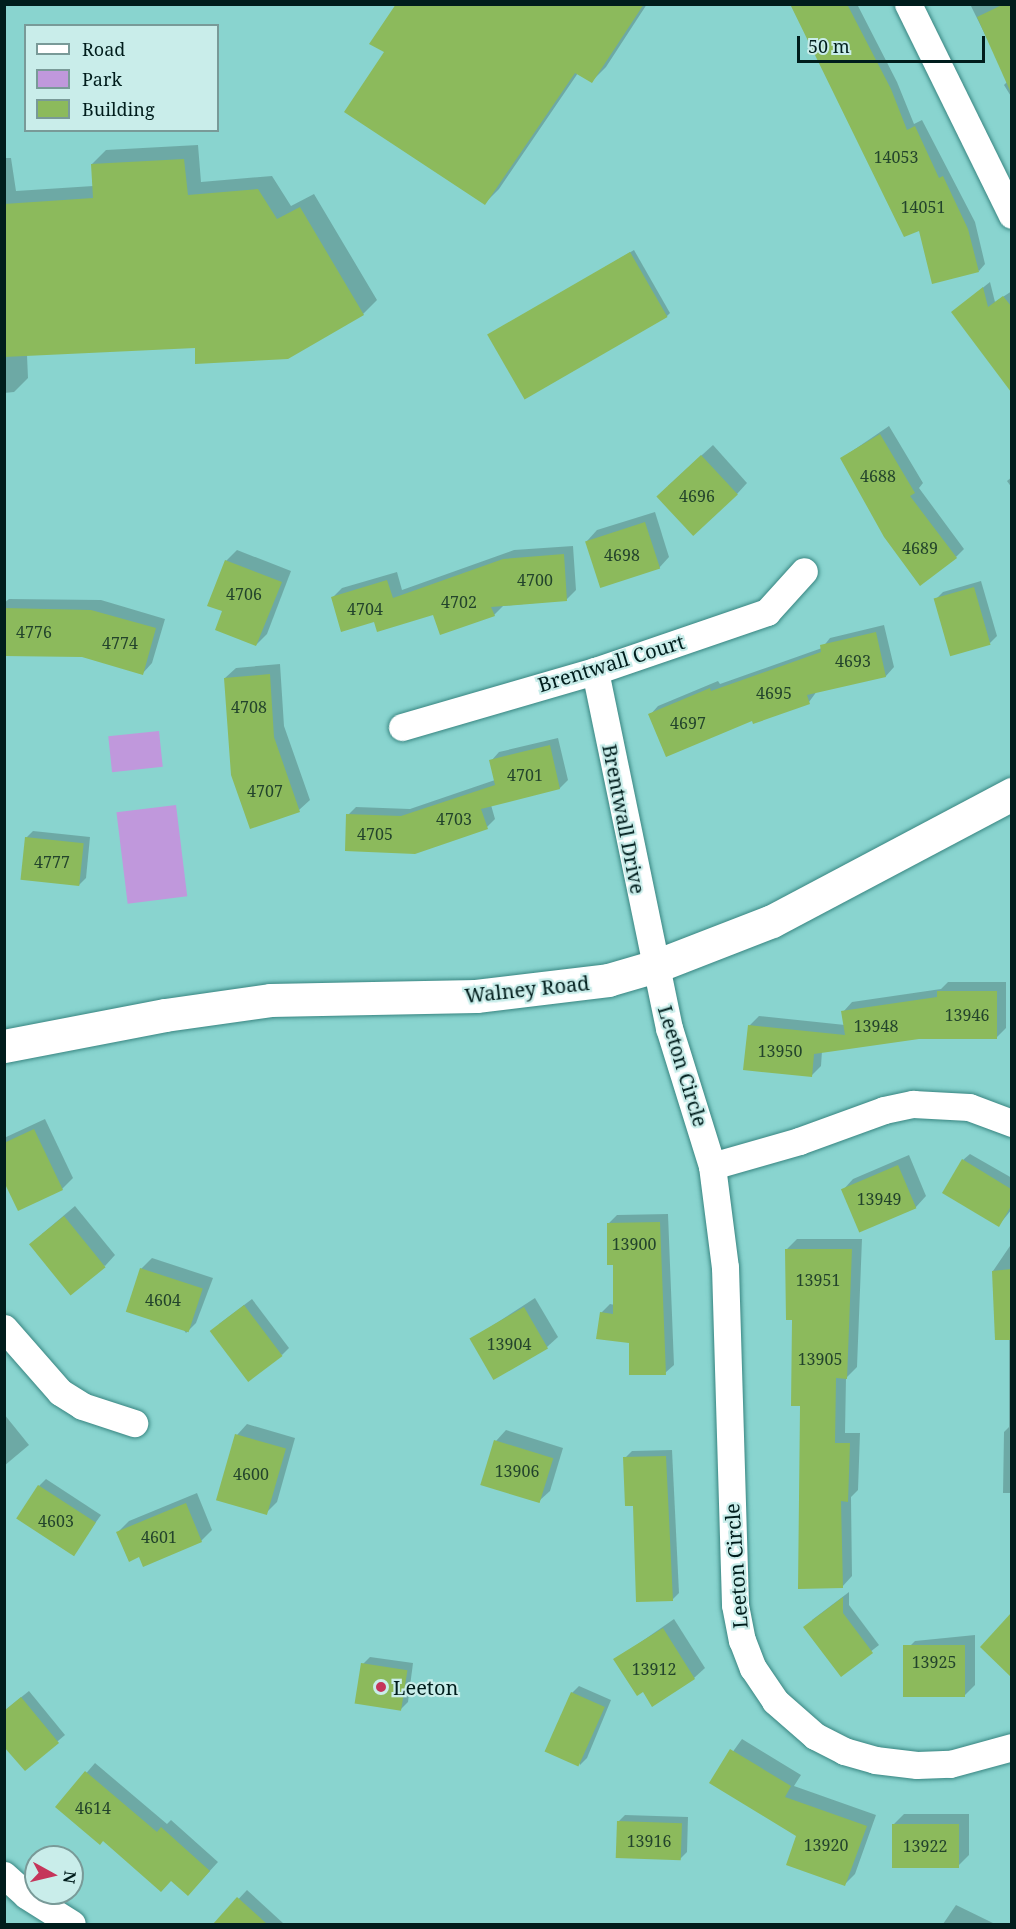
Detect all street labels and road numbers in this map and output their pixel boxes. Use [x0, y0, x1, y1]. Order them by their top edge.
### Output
street label: Brentwall Court [535, 629, 687, 697]
street label: Brentwall Drive [598, 742, 650, 896]
street label: Walney Road [463, 971, 591, 1007]
street label: Leeton Circle [653, 1003, 713, 1129]
street label: Leeton Circle [720, 1503, 752, 1629]

